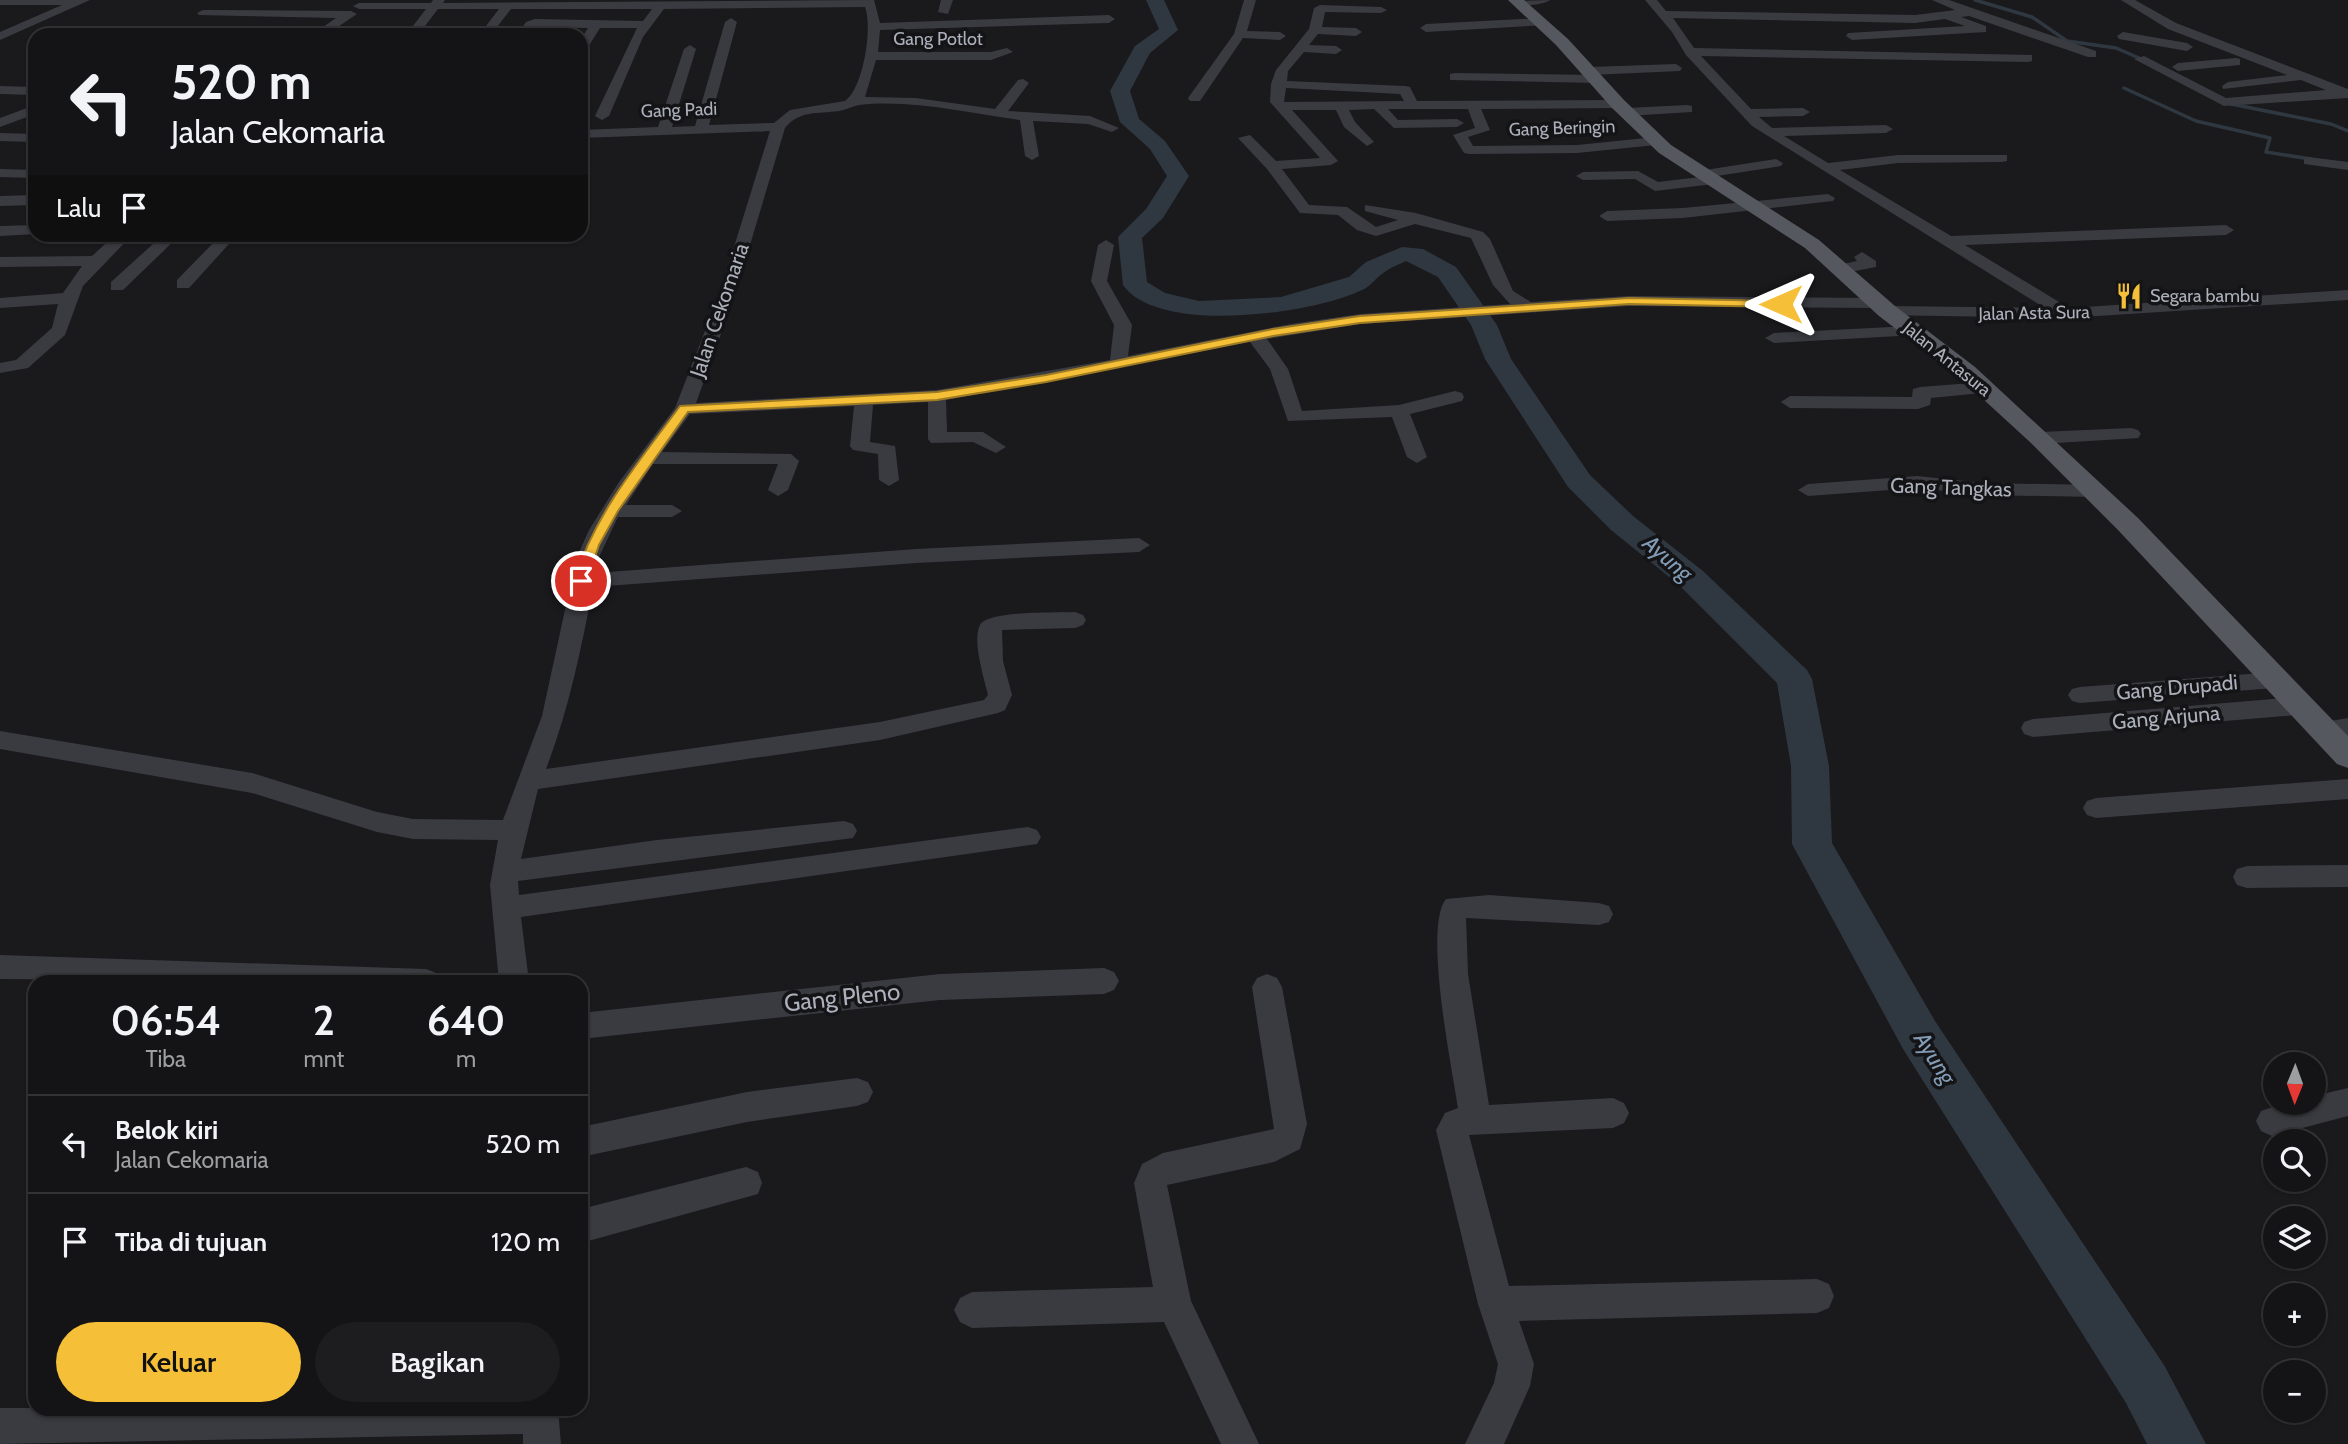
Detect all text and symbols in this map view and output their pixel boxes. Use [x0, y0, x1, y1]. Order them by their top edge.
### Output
street label: Gang Potlot [893, 28, 983, 50]
text: 520 m [171, 52, 311, 111]
icon: left [56, 56, 147, 147]
street label: Gang Padi [640, 98, 718, 122]
text: Jalan Cekomaria [171, 112, 385, 151]
street label: Gang Beringin [1508, 115, 1616, 141]
icon: arrive [115, 189, 153, 227]
text: Lalu [56, 192, 101, 224]
street label: Jalan Cekomaria [684, 240, 754, 381]
position arrow [1744, 267, 1818, 341]
restaurant icon: Segara bambu [2114, 281, 2144, 311]
place label: Segara bambu [2150, 285, 2259, 307]
street label: Jalan Asta Sura [1977, 301, 2090, 325]
street label: Jalan Antasura [1898, 316, 1996, 401]
street label: Gang Tangkas [1890, 472, 2012, 502]
water label: Ayung [1637, 528, 1700, 588]
pin [551, 551, 611, 611]
icon: arrive [562, 562, 600, 600]
street label: Gang Drupadi [2115, 669, 2239, 705]
street label: Gang Arjuna [2111, 700, 2221, 735]
street label: Gang Pleno [783, 976, 901, 1018]
text: 06:54 [111, 994, 221, 1046]
text: 2 [313, 994, 335, 1046]
text: 640 [427, 994, 505, 1046]
water label: Ayung [1908, 1026, 1963, 1091]
text: Tiba [145, 1045, 186, 1073]
text: mnt [304, 1045, 344, 1073]
text: m [456, 1045, 476, 1073]
north arrow [2263, 1052, 2326, 1115]
map controls [2263, 1052, 2326, 1423]
text: Belok kiri [115, 1114, 218, 1146]
icon: left [56, 1125, 94, 1163]
text: 520 m [486, 1128, 560, 1160]
button: search [2263, 1129, 2326, 1192]
text: Jalan Cekomaria [115, 1146, 269, 1174]
button: layers [2263, 1206, 2326, 1269]
icon: arrive [56, 1223, 94, 1261]
text: Tiba di tujuan [115, 1226, 267, 1258]
text: 120 m [491, 1226, 560, 1258]
button: + [2263, 1283, 2326, 1346]
button: Keluar [56, 1322, 301, 1402]
button: Bagikan [315, 1322, 560, 1402]
button: − [2263, 1360, 2326, 1423]

